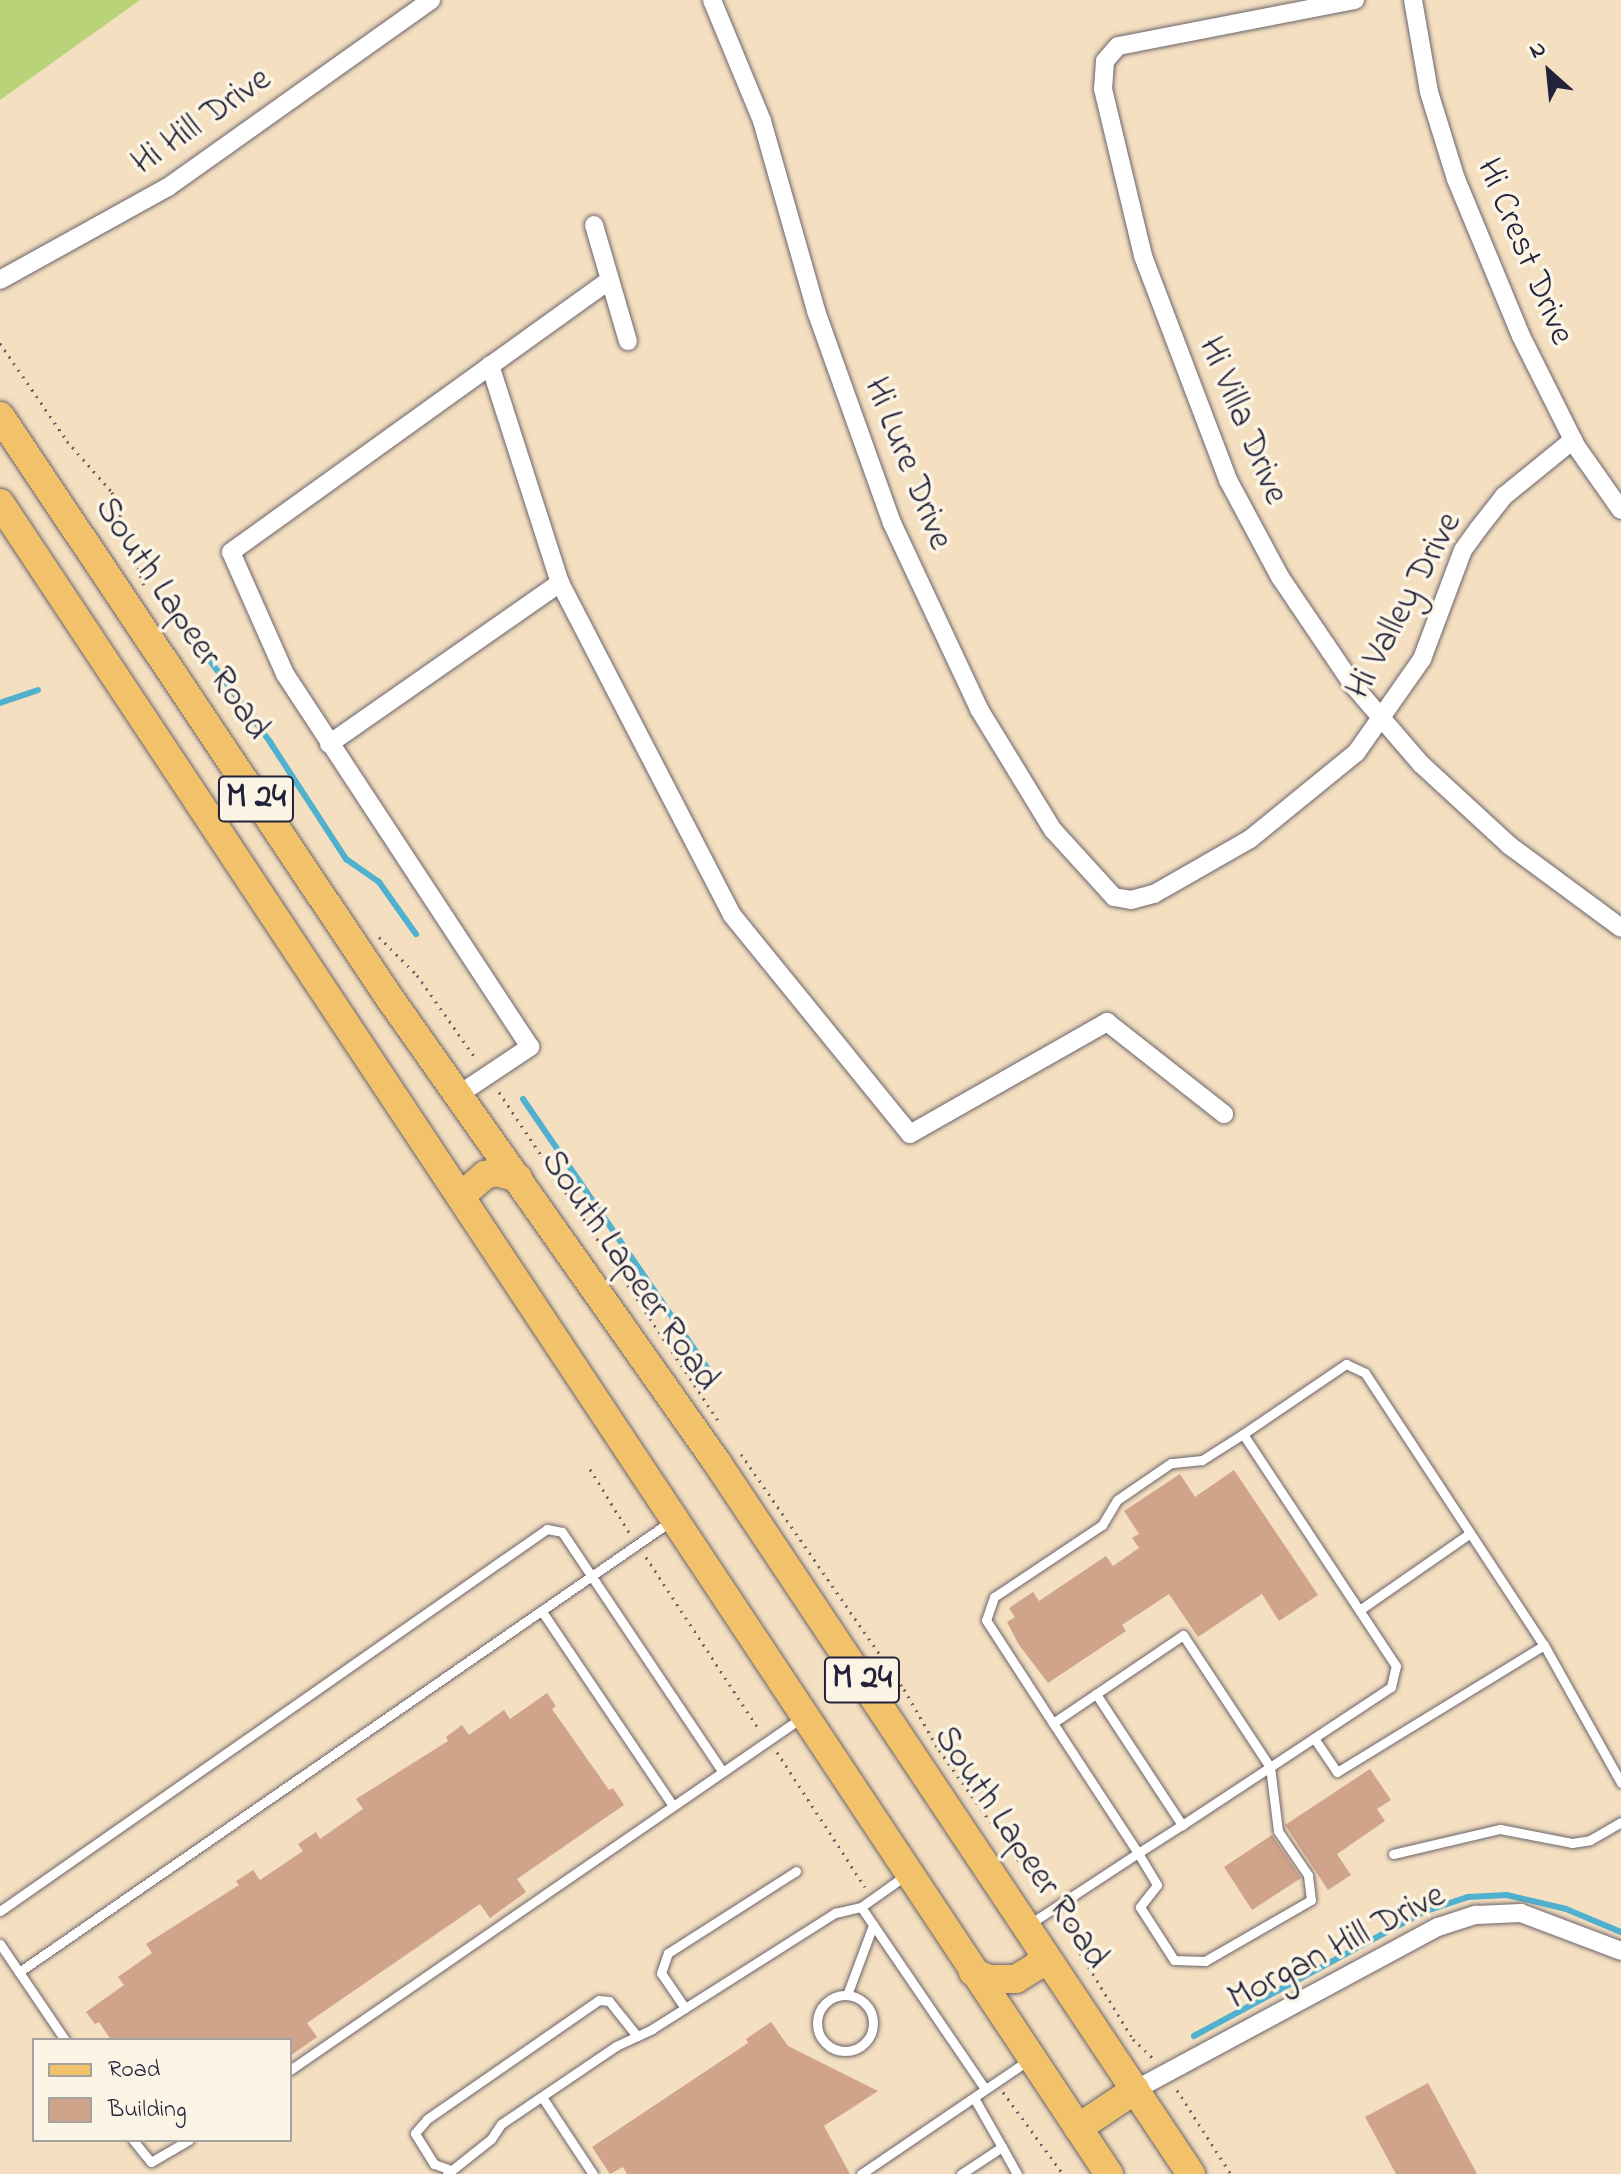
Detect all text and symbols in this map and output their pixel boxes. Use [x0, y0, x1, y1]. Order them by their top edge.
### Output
north arrow [1509, 32, 1589, 112]
text: N [1524, 33, 1552, 68]
street label: Hi Hill Drive [124, 58, 280, 186]
street label: Hi Crest Drive [1465, 152, 1583, 352]
street label: Hi Villa Drive [1187, 331, 1297, 511]
street label: Hi Lure Drive [853, 372, 961, 556]
street label: South Lapeer Road [84, 489, 278, 749]
street label: Hi Valley Drive [1338, 505, 1472, 707]
road number: M 24 [216, 769, 296, 829]
street label: South Lapeer Road [530, 1142, 728, 1400]
road number: M 24 [822, 1650, 902, 1710]
street label: South Lapeer Road [923, 1718, 1117, 1978]
street label: Morgan Hill Drive [1221, 1875, 1453, 2021]
legend [32, 2038, 292, 2142]
text: Road [108, 2053, 160, 2088]
text: Building [108, 2093, 187, 2128]

